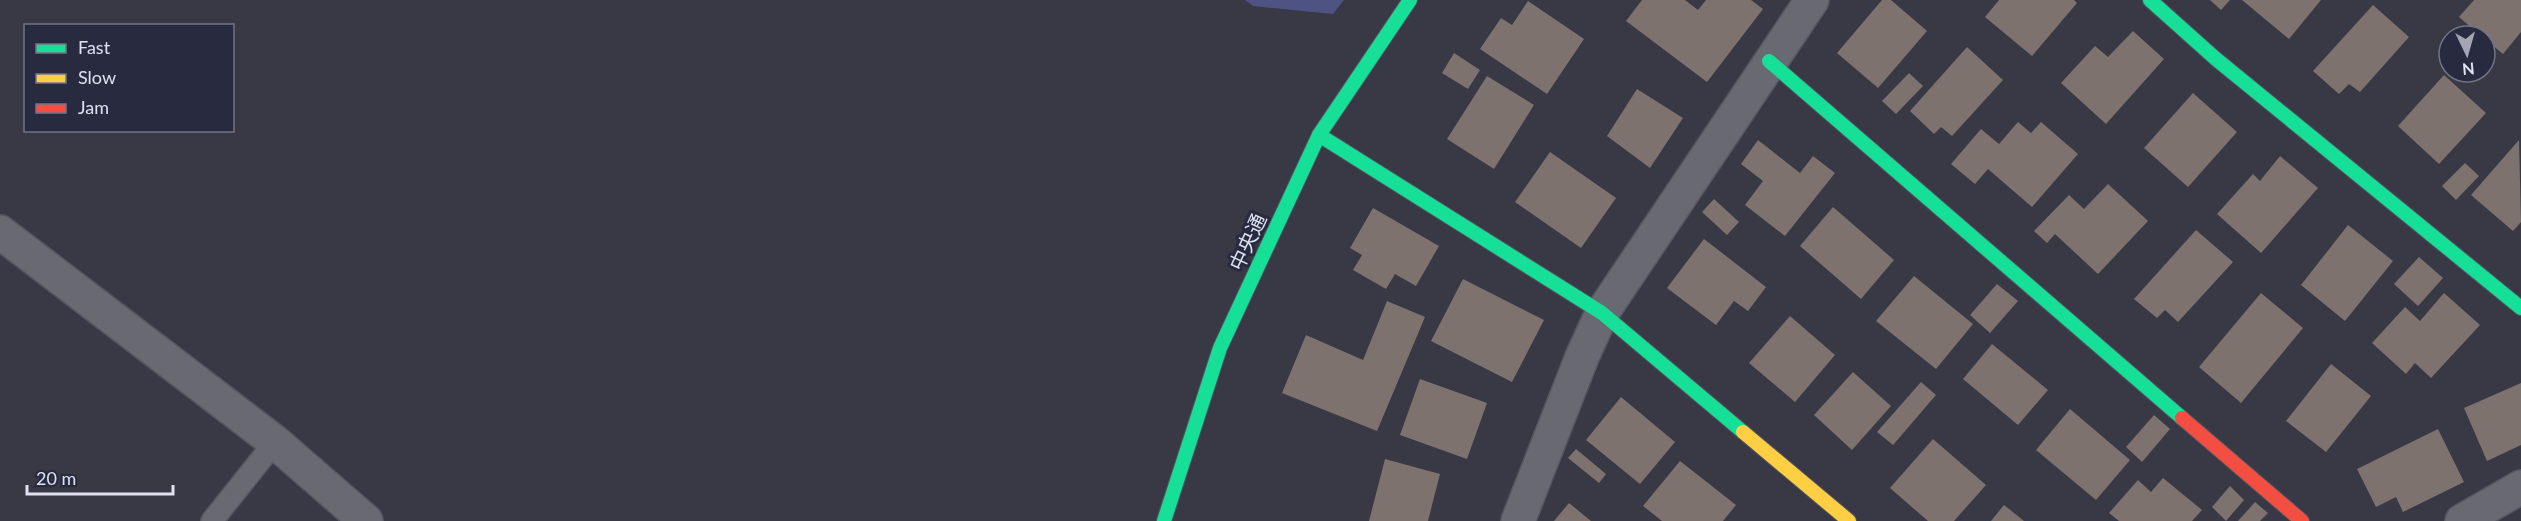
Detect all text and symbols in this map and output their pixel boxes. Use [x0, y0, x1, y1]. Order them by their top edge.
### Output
legend [24, 24, 234, 132]
north arrow [2437, 24, 2497, 84]
text: Fast [78, 36, 111, 58]
text: N [2461, 59, 2475, 79]
text: Slow [78, 66, 116, 88]
text: Jam [78, 96, 109, 118]
street label: 中央通 [1224, 209, 1271, 274]
scale bar [27, 458, 172, 496]
text: 20 m [36, 467, 76, 489]

